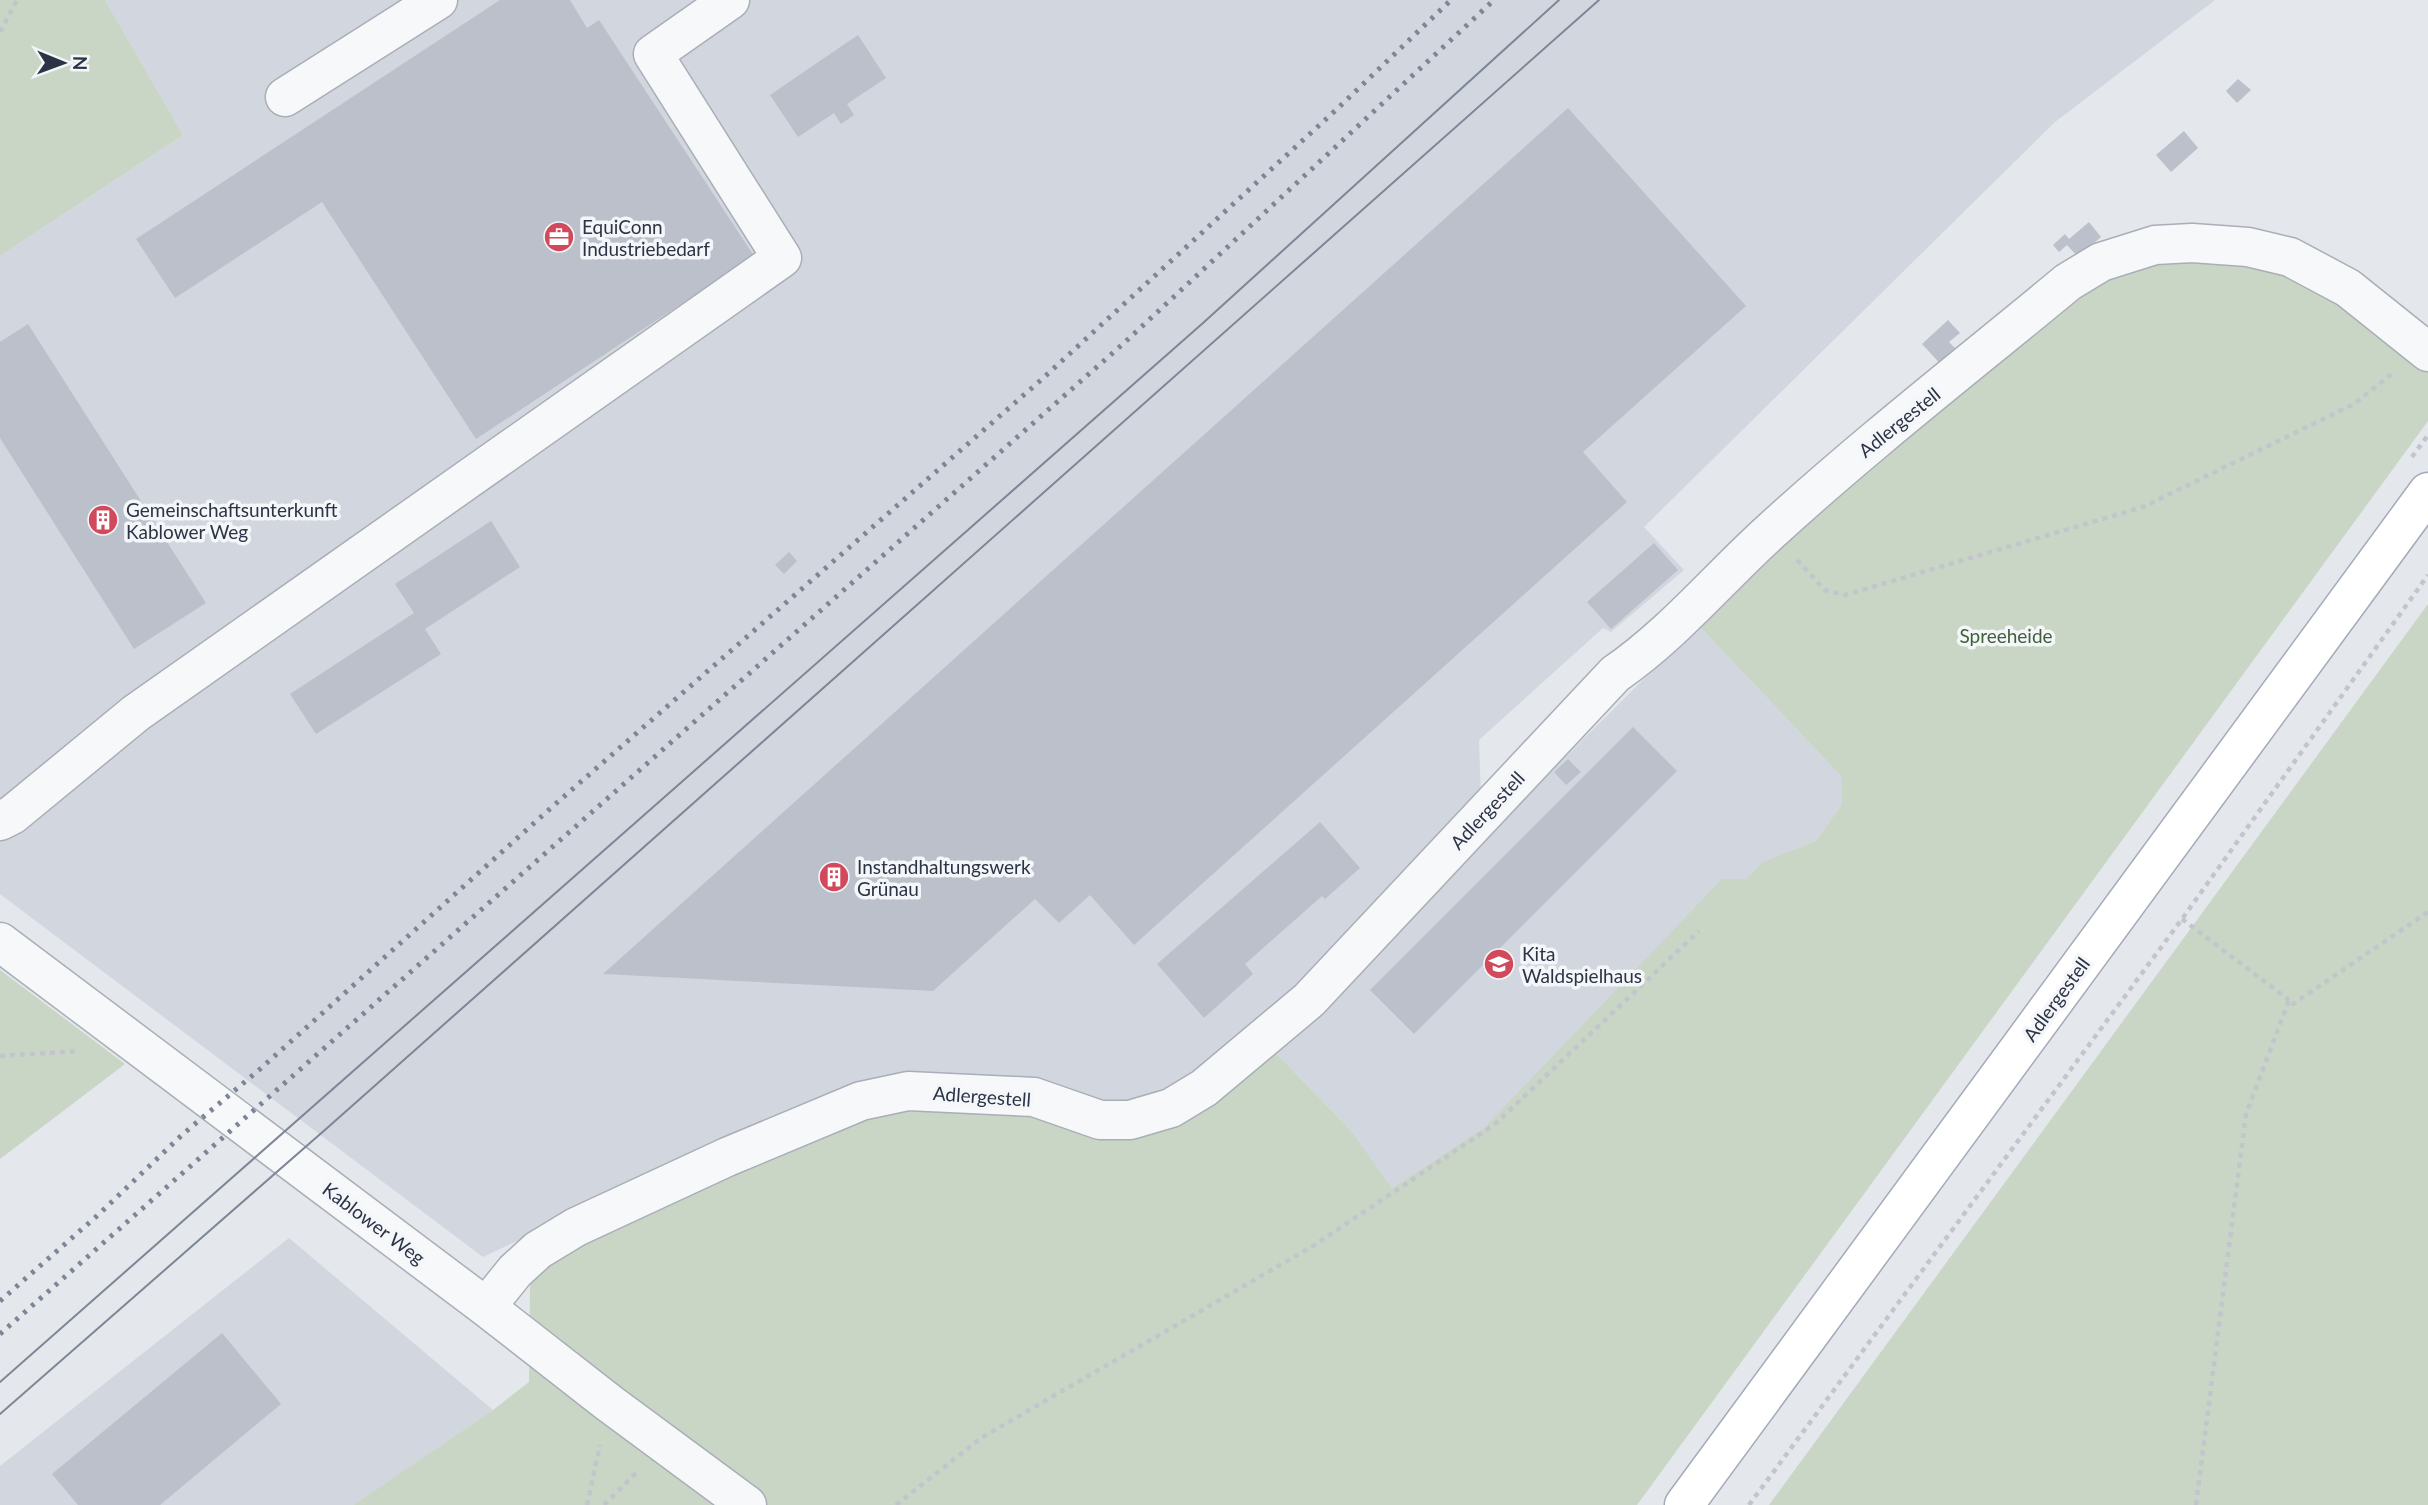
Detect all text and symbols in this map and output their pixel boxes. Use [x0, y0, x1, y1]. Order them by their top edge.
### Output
north arrow [28, 28, 98, 98]
text: N [69, 56, 92, 71]
place label: EquiConn Industriebedarf [582, 215, 710, 260]
office icon: EquiConn Industriebedarf [542, 220, 576, 254]
street label: Adlergestell [1854, 382, 1944, 462]
place label: Gemeinschaftsunterkunft Kablower Weg [126, 498, 338, 543]
building icon: Gemeinschaftsunterkunft Kablower Weg [86, 503, 120, 537]
park label: Spreeheide [1959, 624, 2053, 647]
street label: Adlergestell [1445, 766, 1529, 854]
place label: Instandhaltungswerk Grünau [857, 855, 1031, 900]
building icon: Instandhaltungswerk Grünau [817, 860, 851, 894]
place label: Kita Waldspielhaus [1522, 942, 1642, 987]
school or university icon: Kita Waldspielhaus [1482, 947, 1516, 981]
street label: Adlergestell [2018, 952, 2094, 1046]
street label: Adlergestell [932, 1081, 1032, 1111]
street label: Kablower Weg [318, 1177, 430, 1269]

